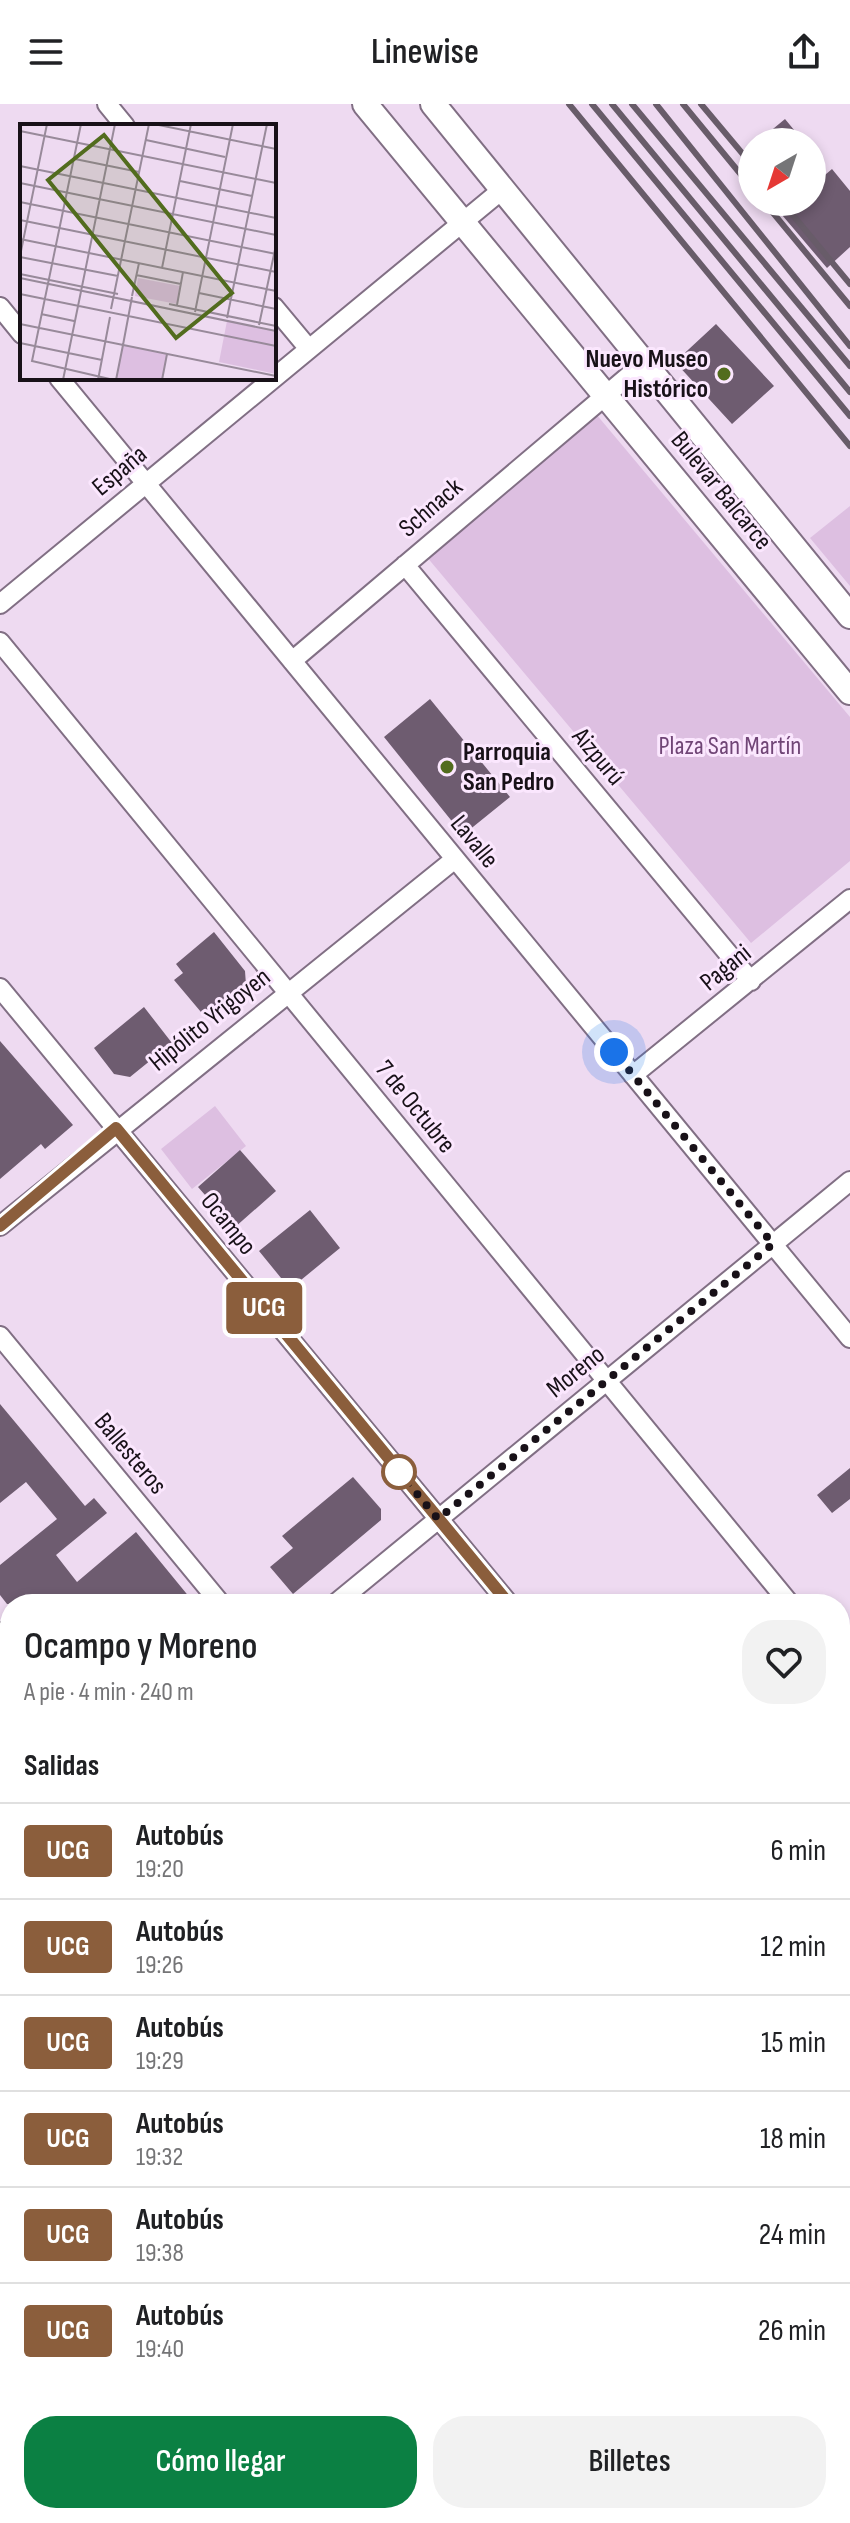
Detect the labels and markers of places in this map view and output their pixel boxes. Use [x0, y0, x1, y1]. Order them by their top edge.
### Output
place label: Nuevo Museo Histórico [586, 344, 708, 405]
marker: Nuevo Museo Histórico [715, 365, 733, 383]
place label: Parroquia San Pedro [463, 737, 554, 798]
marker: Parroquia San Pedro [438, 758, 456, 776]
unlabelled marker [382, 1455, 416, 1489]

